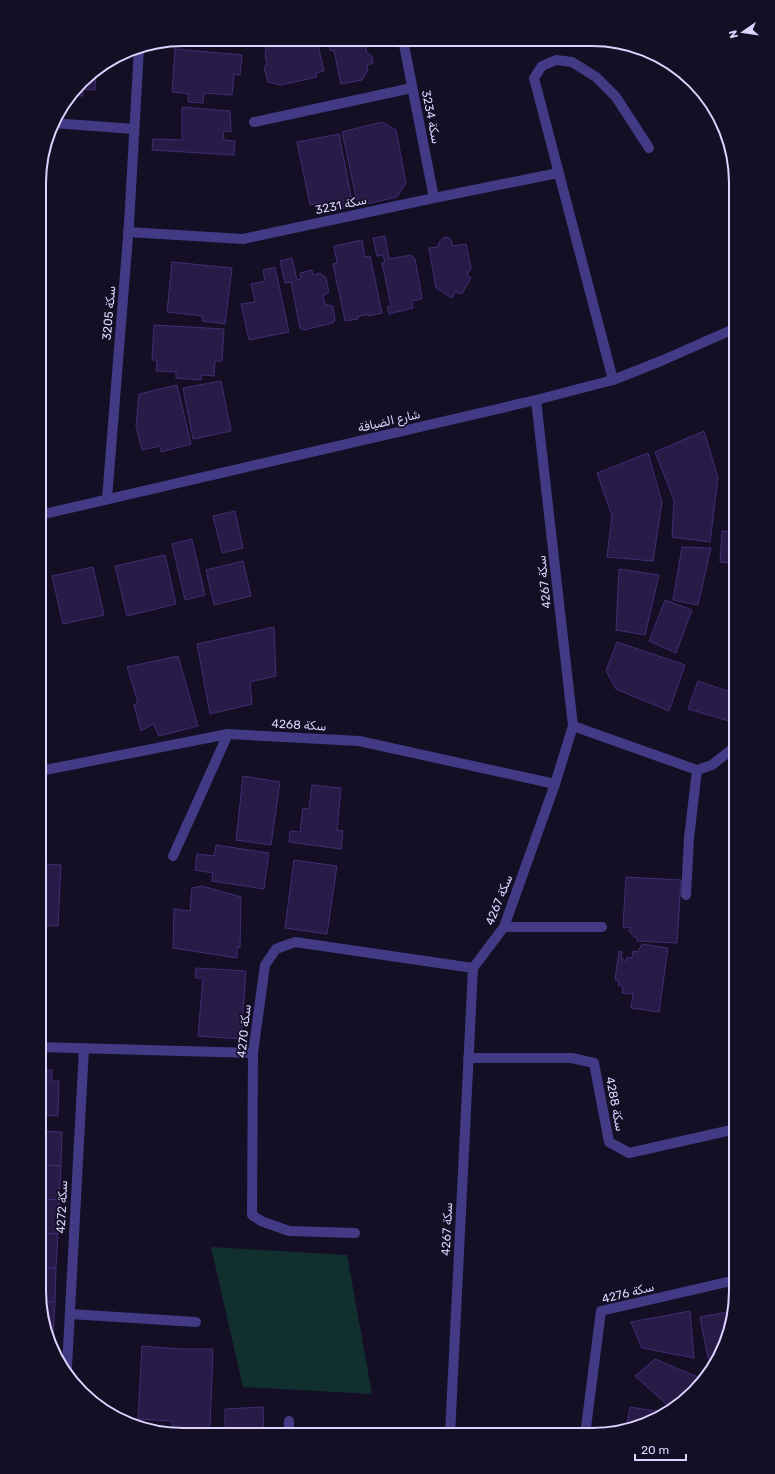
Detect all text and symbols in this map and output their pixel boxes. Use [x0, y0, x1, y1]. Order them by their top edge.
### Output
north arrow [723, 12, 763, 52]
text: N [727, 29, 741, 39]
street label: سكة 3234 [419, 89, 443, 145]
street label: سكة 3231 [314, 193, 368, 217]
street label: سكة 3205 [100, 285, 118, 341]
street label: شارع الضيافة [356, 407, 422, 437]
street label: سكة 4267 [534, 555, 554, 609]
street label: سكة 4268 [271, 717, 327, 733]
street label: سكة 4267 [482, 873, 516, 927]
street label: سكة 4270 [234, 1003, 254, 1059]
street label: سكة 4288 [603, 1075, 627, 1133]
street label: سكة 4272 [54, 1180, 70, 1234]
street label: سكة 4267 [439, 1202, 455, 1256]
street label: سكة 4276 [600, 1280, 656, 1306]
scale bar [635, 1436, 686, 1462]
text: 20 m [641, 1443, 669, 1457]

